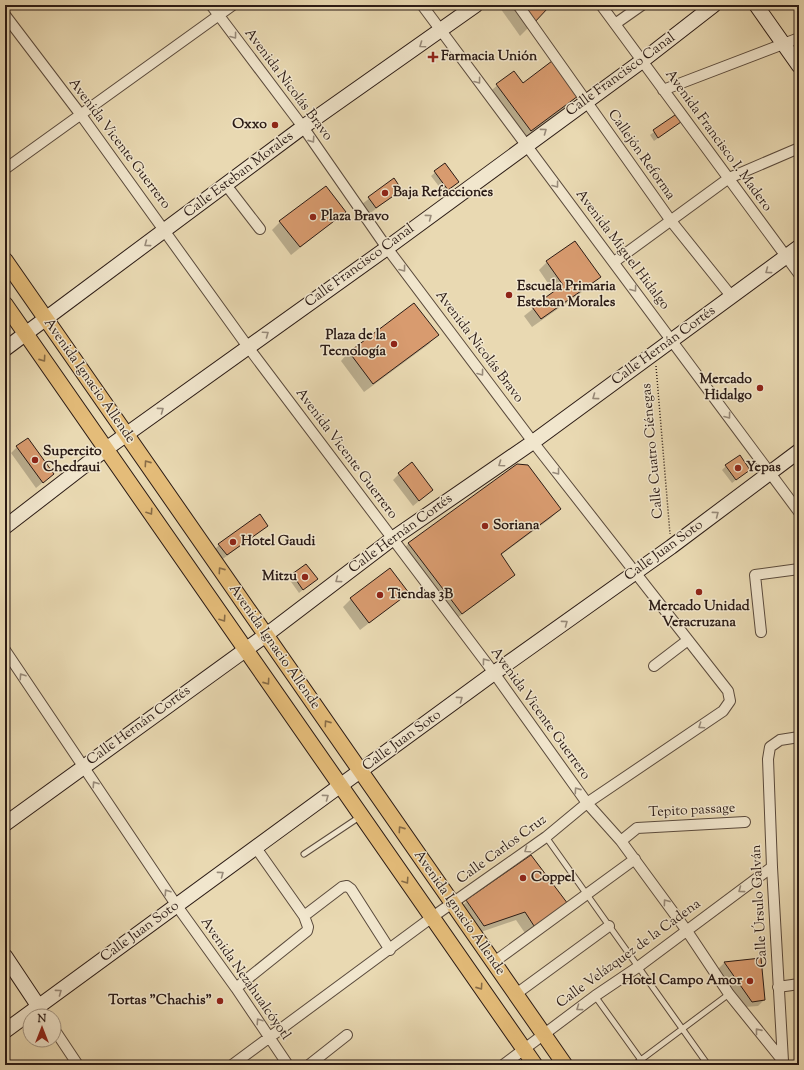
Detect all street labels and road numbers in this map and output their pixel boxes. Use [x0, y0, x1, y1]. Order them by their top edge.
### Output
street label: Avenida Nicolás Bravo [239, 25, 337, 146]
street label: Calle Francisco Canal [562, 28, 680, 122]
street label: Avenida Francisco I. Madero [660, 66, 777, 216]
street label: Avenida Vicente Guerrero [63, 74, 175, 214]
street label: Callejón Reforma [602, 106, 680, 205]
street label: Calle Esteban Morales [180, 127, 298, 223]
street label: Avenida Miguel Hidalgo [570, 186, 674, 315]
street label: Calle Francisco Canal [301, 219, 419, 313]
street label: Avenida Nicolás Bravo [430, 287, 528, 408]
street label: Calle Hernán Cortés [608, 301, 720, 391]
street label: Avenida Ignacio Allende [38, 314, 140, 448]
street label: Calle Cuatro Ciénegas [637, 382, 669, 520]
street label: Avenida Vicente Guerrero [290, 384, 402, 524]
street label: Calle Hernán Cortés [345, 489, 457, 579]
street label: Calle Juan Soto [621, 515, 708, 586]
street label: Avenida Ignacio Allende [223, 580, 325, 714]
street label: Avenida Vicente Guerrero [485, 644, 595, 785]
street label: Calle Hernán Cortés [83, 681, 195, 771]
street label: Calle Juan Soto [359, 705, 446, 776]
street label: Tepito passage [648, 799, 736, 823]
street label: Calle Carlos Cruz [453, 811, 551, 889]
street label: Calle Úrsulo Galván [747, 844, 773, 968]
street label: Avenida Ignacio Allende [408, 846, 510, 980]
street label: Calle Velázquez de la Cadena [553, 894, 706, 1013]
street label: Calle Juan Soto [97, 896, 184, 967]
street label: Avenida Nezahualcóyotl [195, 914, 295, 1045]

